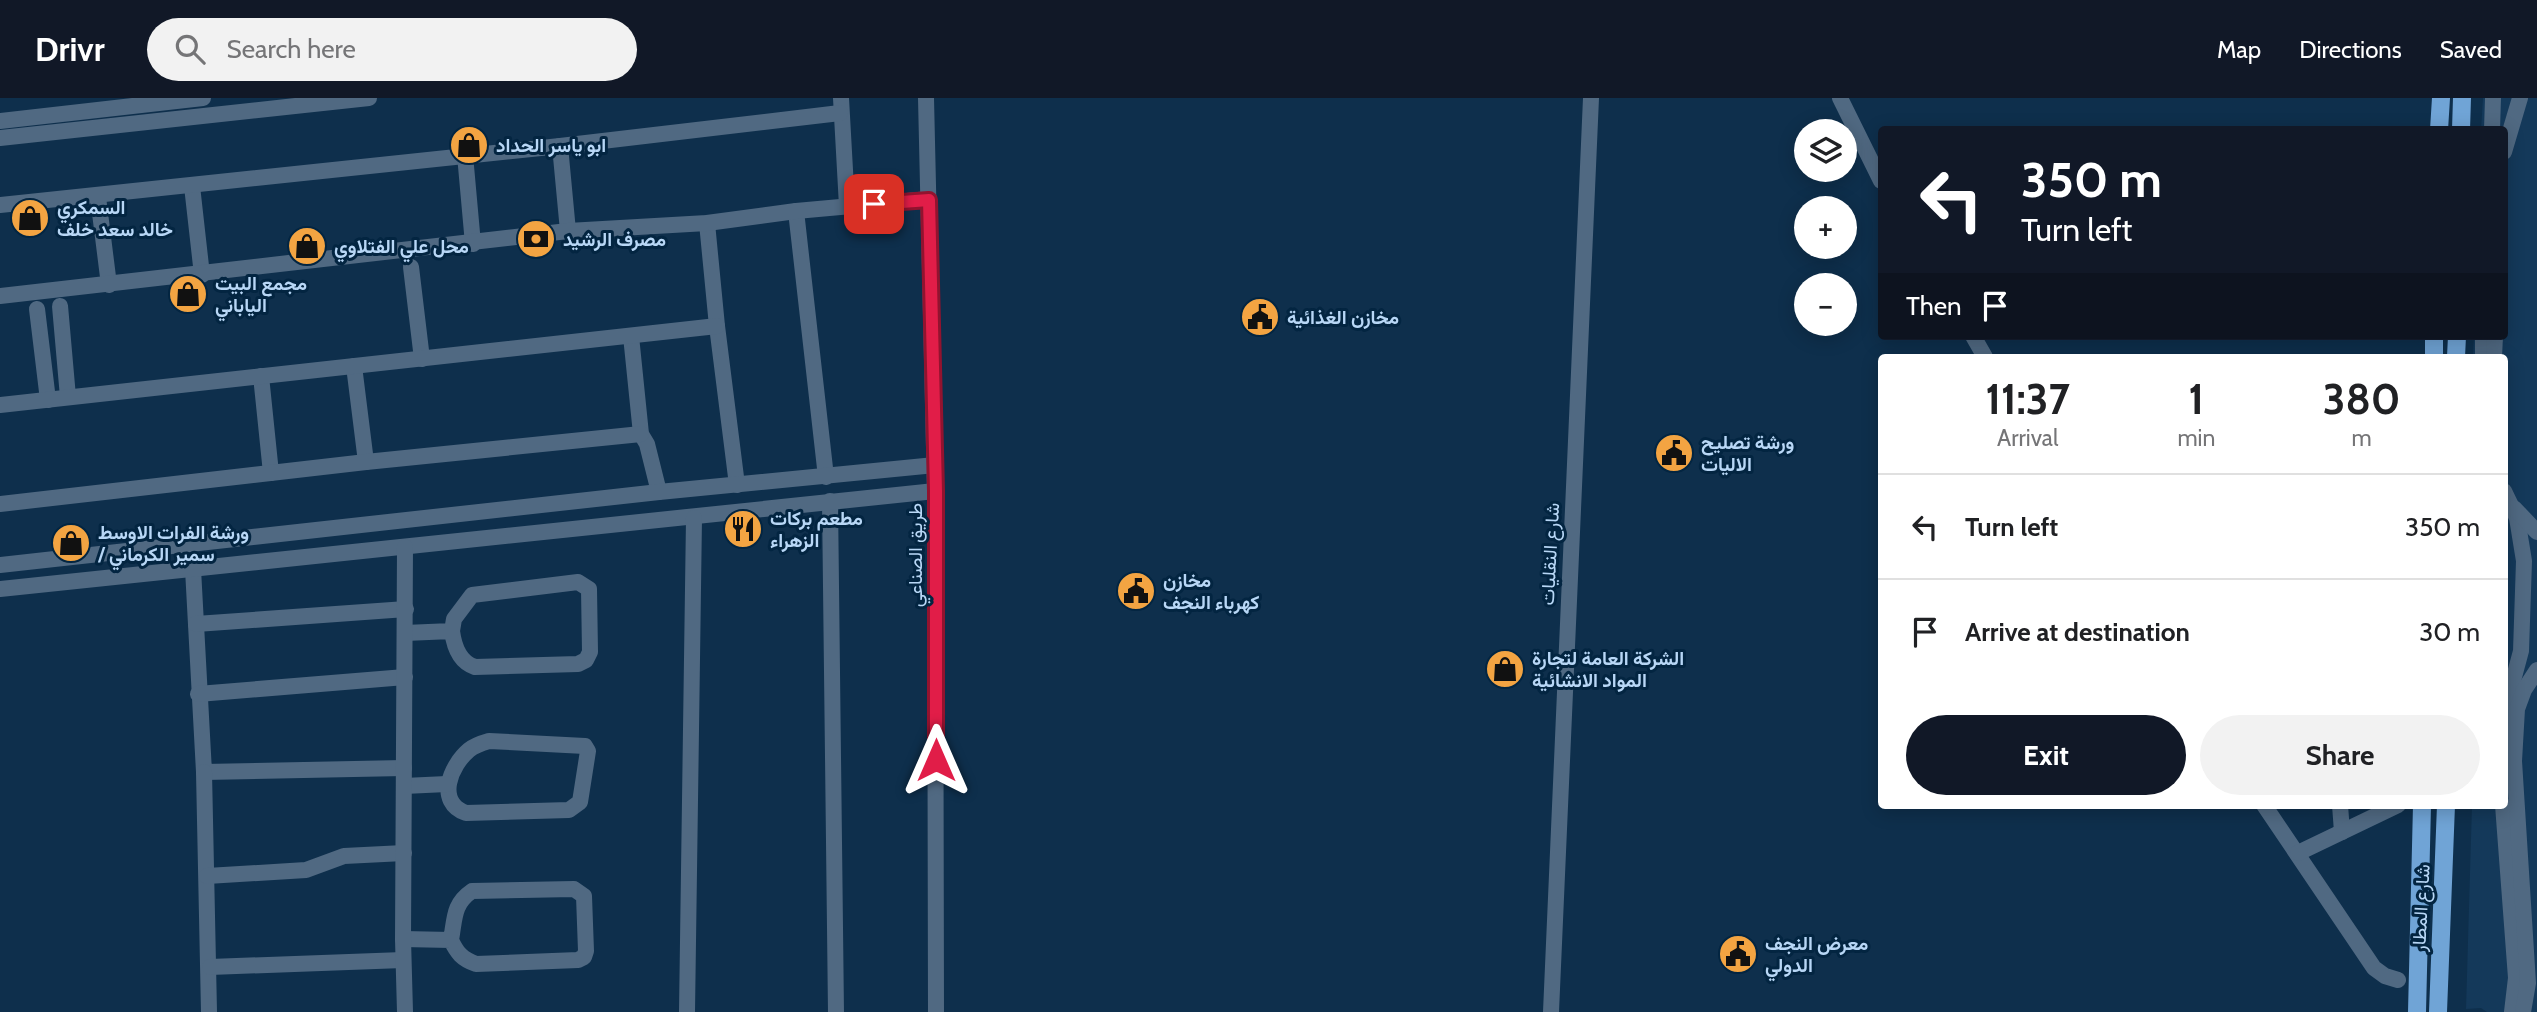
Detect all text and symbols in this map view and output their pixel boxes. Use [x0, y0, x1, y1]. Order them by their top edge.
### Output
search box [147, 18, 637, 81]
text: Drivr [35, 29, 105, 69]
icon: search [171, 30, 209, 68]
text: Search here [227, 33, 356, 65]
text: Map [2217, 35, 2261, 64]
text: Directions [2299, 35, 2402, 64]
text: Saved [2440, 35, 2502, 64]
map controls [1794, 119, 1857, 336]
button: layers [1794, 119, 1857, 182]
shop icon: ابو ياسر الحداد [448, 124, 490, 166]
place label: ابو ياسر الحداد [496, 134, 606, 158]
text: 350 m [2021, 150, 2162, 209]
icon: left [1906, 154, 1997, 245]
pin [844, 174, 904, 234]
icon: arrive [855, 185, 893, 223]
place label: السمكري خالد سعد خلف [57, 196, 173, 241]
button: + [1794, 196, 1857, 259]
shop icon: السمكري خالد سعد خلف [9, 197, 51, 239]
text: Turn left [2021, 210, 2132, 249]
bank icon: مصرف الرشيد [515, 218, 557, 260]
shop icon: محل علي الفتلاوي [286, 225, 328, 267]
place label: مصرف الرشيد [563, 228, 666, 252]
place label: محل علي الفتلاوي [334, 235, 469, 263]
place label: مجمع البيت الياباني [215, 272, 307, 322]
shop icon: مجمع البيت الياباني [167, 273, 209, 315]
button: − [1794, 273, 1857, 336]
icon: arrive [1976, 287, 2014, 325]
text: Then [1906, 290, 1962, 322]
public building icon: مخازن الغذائية [1239, 296, 1281, 338]
place label: مخازن الغذائية [1287, 306, 1399, 330]
text: 11:37 [1986, 373, 2070, 425]
text: 1 [2189, 373, 2204, 425]
text: 380 [2323, 373, 2400, 425]
text: Arrival [1997, 424, 2058, 452]
text: min [2177, 424, 2215, 452]
text: m [2352, 424, 2372, 452]
place label: ورشة تصليح الاليات [1701, 431, 1795, 476]
public building icon: ورشة تصليح الاليات [1653, 432, 1695, 474]
street label: شارع النقليات [1536, 502, 1565, 606]
street label: طريق الصناعي [904, 503, 931, 607]
place label: مطعم بركات الزهراء [770, 507, 863, 553]
restaurant icon: مطعم بركات الزهراء [722, 508, 764, 550]
icon: left [1906, 508, 1944, 546]
text: Turn left [1965, 511, 2058, 543]
text: 350 m [2405, 511, 2480, 543]
place label: ورشة الفرات الاوسط / سمير الكرماني [97, 521, 249, 571]
shop icon: ورشة الفرات الاوسط / سمير الكرماني [50, 522, 92, 564]
place label: مخازن كهرباء النجف [1163, 569, 1260, 615]
public building icon: مخازن كهرباء النجف [1115, 570, 1157, 612]
icon: arrive [1906, 613, 1944, 651]
text: Arrive at destination [1965, 616, 2190, 648]
text: 30 m [2419, 616, 2480, 648]
place label: الشركة العامة لتجارة المواد الانشائية [1532, 647, 1684, 693]
shop icon: الشركة العامة لتجارة المواد الانشائية [1484, 648, 1526, 690]
button: Exit [1906, 715, 2186, 795]
button: Share [2200, 715, 2480, 795]
position arrow [899, 723, 973, 797]
street label: شارع المطار [2407, 864, 2436, 953]
place label: معرض النجف الدولي [1765, 932, 1868, 982]
public building icon: معرض النجف الدولي [1717, 933, 1759, 975]

